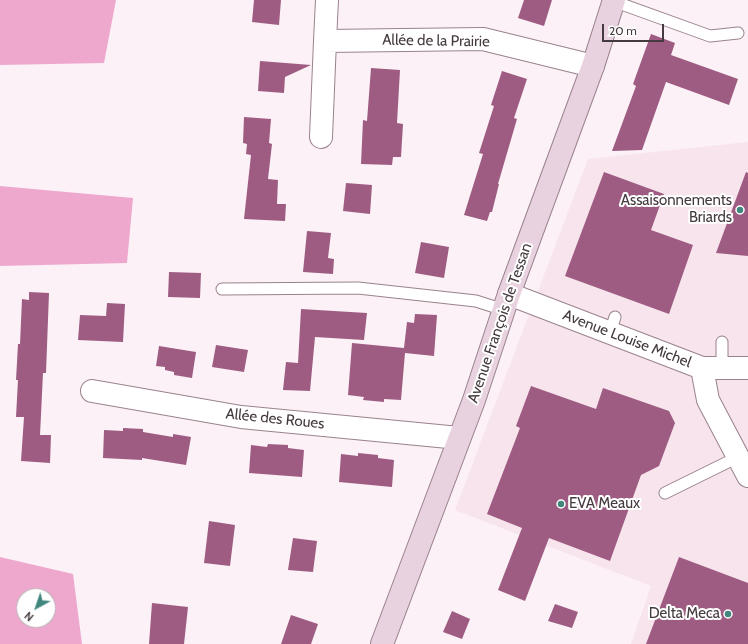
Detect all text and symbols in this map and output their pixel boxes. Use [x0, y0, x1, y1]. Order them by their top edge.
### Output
scale bar [604, 16, 666, 42]
text: 20 m [609, 23, 637, 38]
street label: Allée de la Prairie [382, 31, 490, 51]
place label: Assaisonnements Briards [621, 192, 732, 227]
marker: Assaisonnements Briards [735, 205, 745, 215]
street label: Avenue François de Tessan [464, 241, 536, 405]
street label: Avenue Louise Michel [560, 306, 694, 372]
street label: Allée des Roues [225, 405, 325, 433]
place label: EVA Meaux [569, 495, 640, 513]
marker: EVA Meaux [556, 499, 566, 509]
north arrow [16, 588, 56, 628]
place label: Delta Meca [649, 605, 720, 623]
text: N [21, 609, 36, 624]
marker: Delta Meca [723, 609, 733, 619]

